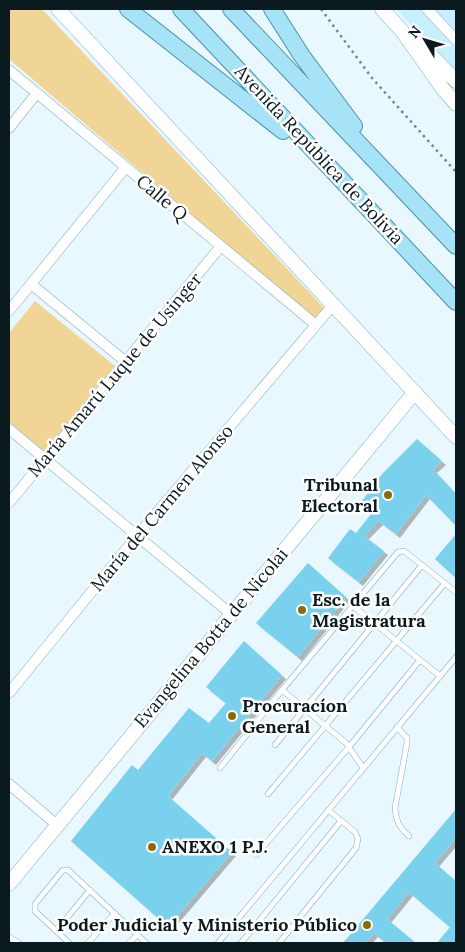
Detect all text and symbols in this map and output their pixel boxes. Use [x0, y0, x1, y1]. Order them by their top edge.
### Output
north arrow [400, 15, 450, 65]
text: N [404, 22, 425, 42]
street label: Avenida República de Bolivia [229, 59, 409, 249]
street label: Calle Q [132, 169, 193, 226]
street label: María Amarú Luque de Usinger [22, 268, 207, 482]
street label: María del Carmen Alonso [85, 420, 238, 596]
place label: Tribunal Electoral [301, 473, 378, 517]
marker: Tribunal Electoral [382, 489, 394, 501]
street label: Evangelina Botta de Nicolai [129, 543, 293, 732]
place label: Esc. de la Magistratura [312, 588, 426, 632]
marker: Esc. de la Magistratura [296, 604, 308, 616]
place label: Procuracíon General [242, 694, 348, 738]
marker: Procuracíon General [226, 710, 238, 722]
place label: ANEXO 1 P.J. [162, 835, 268, 858]
marker: ANEXO 1 P.J. [146, 841, 158, 853]
place label: Poder Judicial y Ministerio Público [57, 913, 357, 936]
marker: Poder Judicial y Ministerio Público [361, 919, 373, 931]

